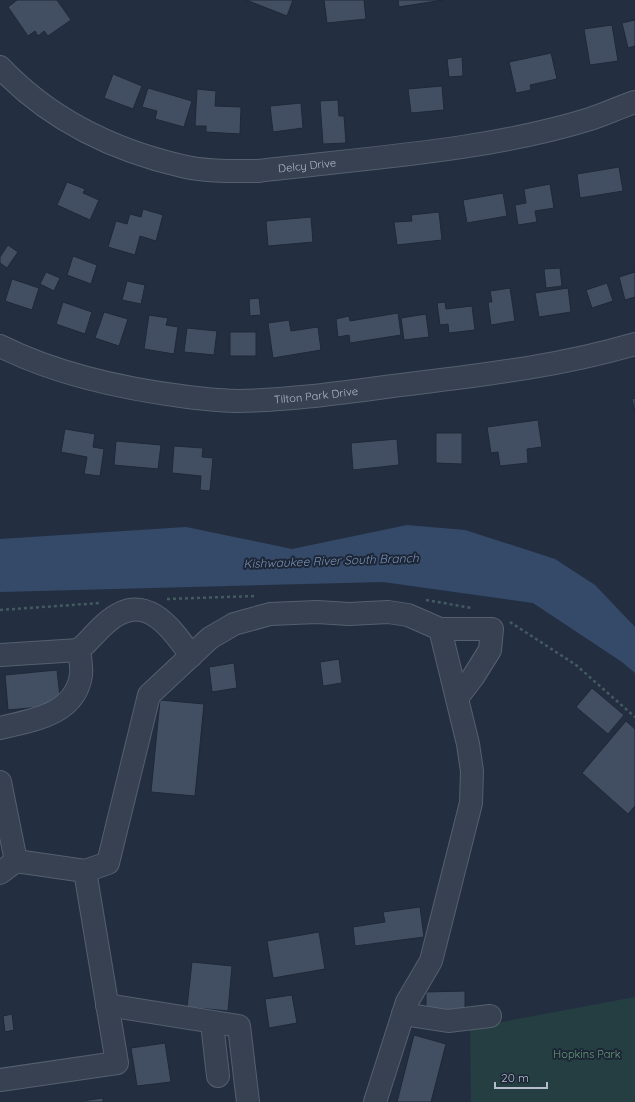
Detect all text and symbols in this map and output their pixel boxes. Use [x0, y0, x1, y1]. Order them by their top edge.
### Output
street label: Delcy Drive [277, 155, 337, 176]
street label: Tilton Park Drive [274, 384, 359, 406]
water label: Kishwaukee River South Branch [243, 550, 419, 571]
park label: Hopkins Park [553, 1047, 621, 1061]
scale bar [495, 1064, 547, 1090]
text: 20 m [501, 1070, 529, 1085]

